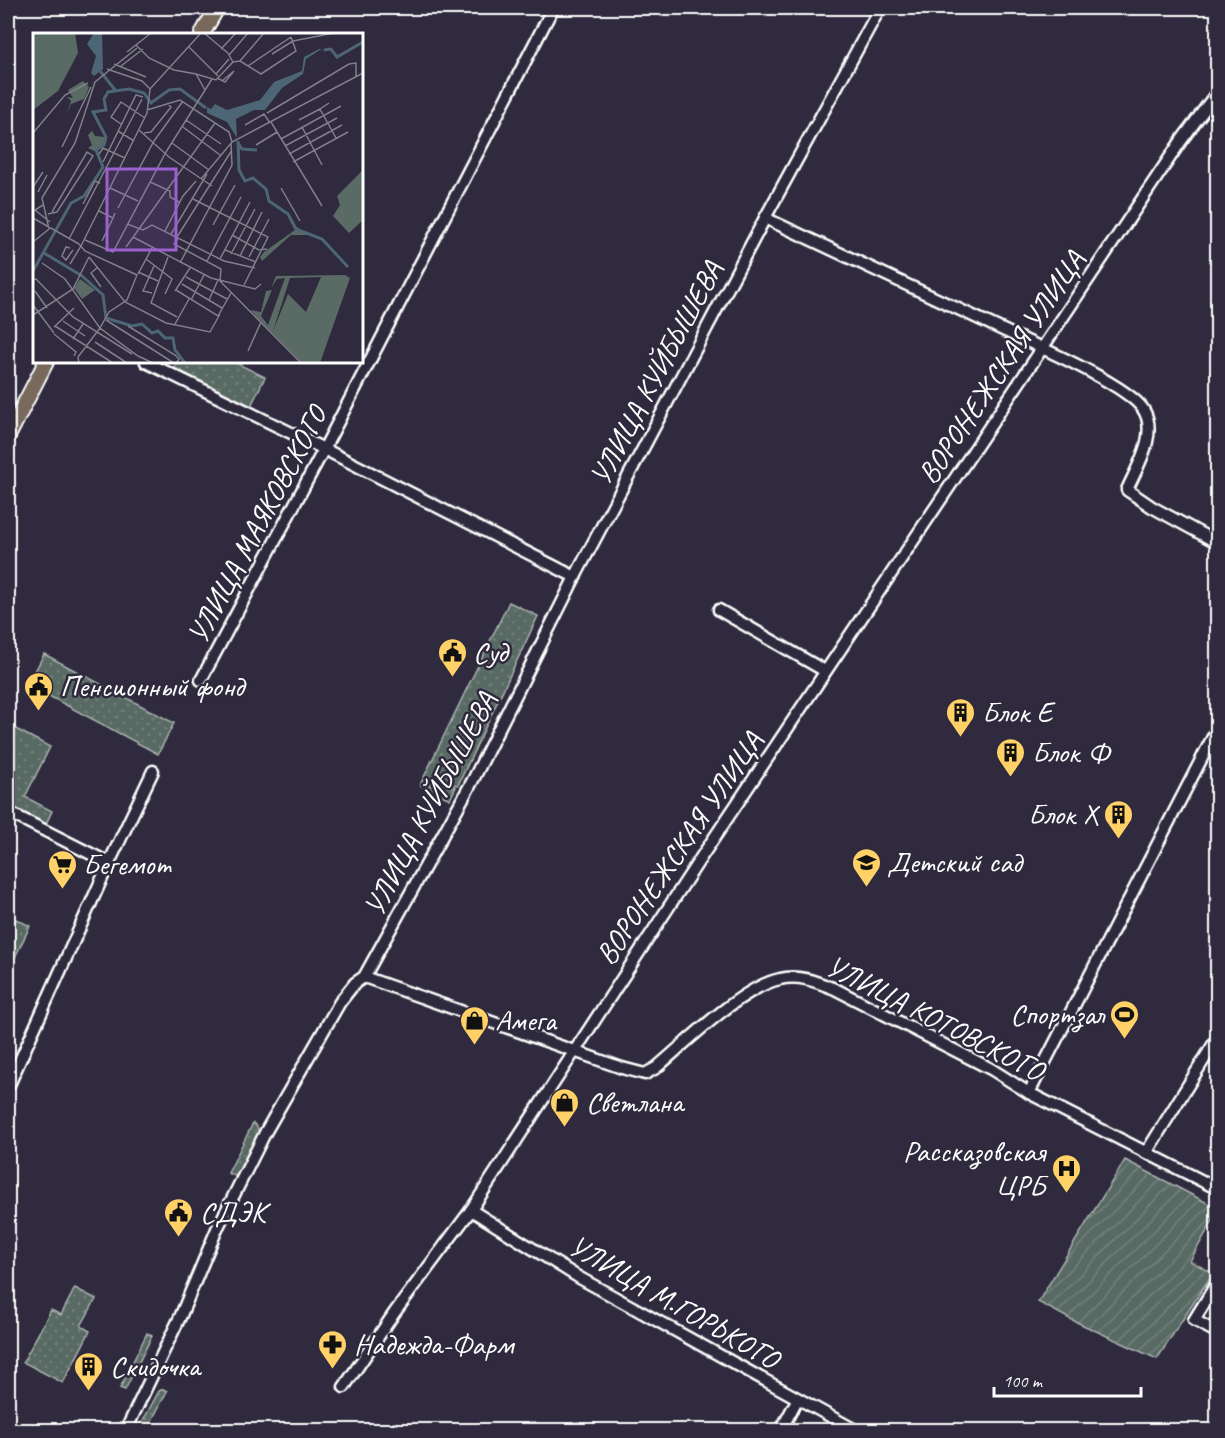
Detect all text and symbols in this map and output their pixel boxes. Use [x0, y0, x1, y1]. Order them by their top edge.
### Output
inset map [33, 33, 363, 363]
street label: ВОРОНЕЖСКАЯ УЛИЦА [909, 243, 1094, 491]
street label: УЛИЦА КУЙБЫШЕВА [581, 254, 731, 491]
street label: УЛИЦА МАЯКОВСКОГО [178, 397, 337, 650]
place label: Суд [473, 633, 510, 671]
public building icon: Суд [436, 636, 468, 678]
place label: Пенсионный фонд [60, 667, 247, 705]
public building icon: Пенсионный фонд [23, 670, 55, 712]
street label: УЛИЦА КУЙБЫШЕВА [355, 685, 505, 922]
place label: Блок Е [982, 693, 1056, 731]
building icon: Блок Е [945, 696, 977, 738]
street label: ВОРОНЕЖСКАЯ УЛИЦА [587, 724, 772, 972]
place label: Блок Ф [1032, 733, 1112, 771]
building icon: Блок Ф [995, 736, 1027, 778]
place label: Блок Х [1028, 795, 1100, 833]
building icon: Блок Х [1103, 798, 1135, 840]
place label: Детский сад [887, 843, 1024, 881]
place label: Бегемот [83, 845, 172, 883]
school or university icon: Детский сад [850, 846, 882, 888]
supermarket icon: Бегемот [46, 848, 78, 890]
street label: УЛИЦА КОТОВСКОГО [820, 947, 1053, 1091]
place label: Спортзал [1010, 995, 1106, 1033]
sports icon: Спортзал [1109, 998, 1141, 1040]
place label: Амега [495, 1001, 558, 1039]
shop icon: Амега [458, 1004, 490, 1046]
place label: Светлана [586, 1083, 686, 1121]
shop icon: Светлана [549, 1086, 581, 1128]
place label: Рассказовская ЦРБ [903, 1132, 1049, 1204]
hospital icon: Рассказовская ЦРБ [1050, 1152, 1082, 1194]
place label: СДЭК [200, 1193, 272, 1231]
public building icon: СДЭК [163, 1196, 195, 1238]
street label: УЛИЦА М.ГОРЬКОГО [562, 1226, 789, 1379]
place label: Надежда-Фарм [354, 1325, 516, 1363]
pharmacy icon: Надежда-Фарм [317, 1328, 349, 1370]
place label: Скидочка [110, 1347, 203, 1385]
building icon: Скидочка [73, 1350, 105, 1392]
scale bar [994, 1360, 1141, 1398]
text: 100 m [1003, 1370, 1044, 1392]

